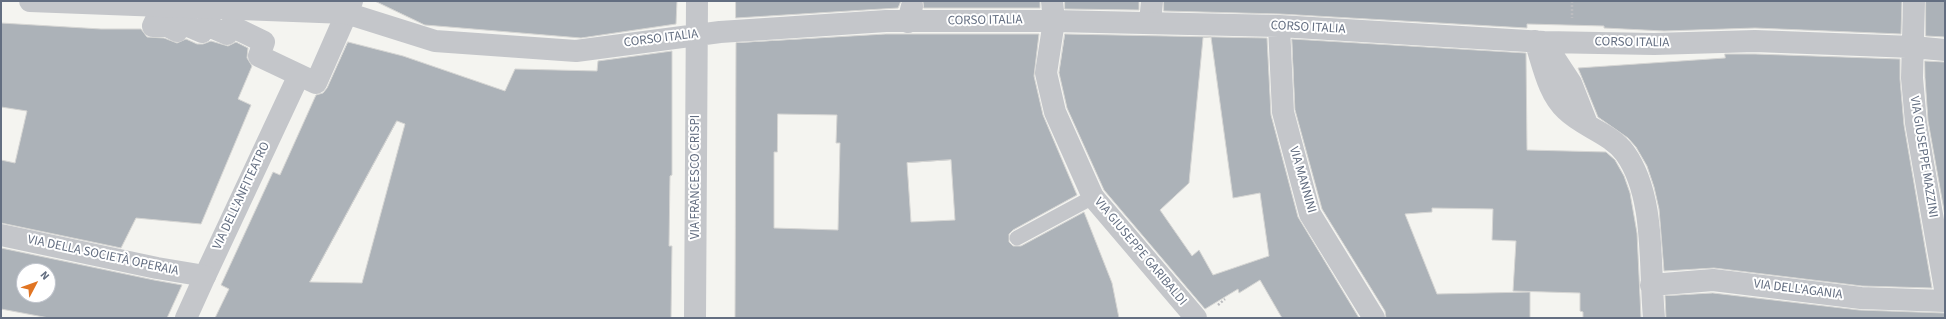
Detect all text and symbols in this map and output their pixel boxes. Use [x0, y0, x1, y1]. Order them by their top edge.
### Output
street label: CORSO ITALIA [947, 13, 1023, 29]
street label: CORSO ITALIA [1270, 18, 1346, 38]
street label: CORSO ITALIA [623, 27, 699, 51]
street label: CORSO ITALIA [1594, 35, 1670, 51]
street label: VIA GIUSEPPE MAZZINI [1906, 95, 1940, 219]
street label: VIA FRANCESCO CRISPI [688, 115, 704, 239]
street label: VIA DELL'ANFITEATRO [210, 140, 274, 252]
street label: VIA MANNINI [1285, 145, 1319, 215]
street label: VIA GIUSEPPE GARIBALDI [1090, 195, 1190, 309]
street label: VIA DELLA SOCIETÀ OPERAIA [26, 232, 180, 280]
north arrow [16, 263, 56, 303]
text: N [37, 268, 53, 283]
street label: VIA DELL'AGANIA [1753, 277, 1843, 303]

